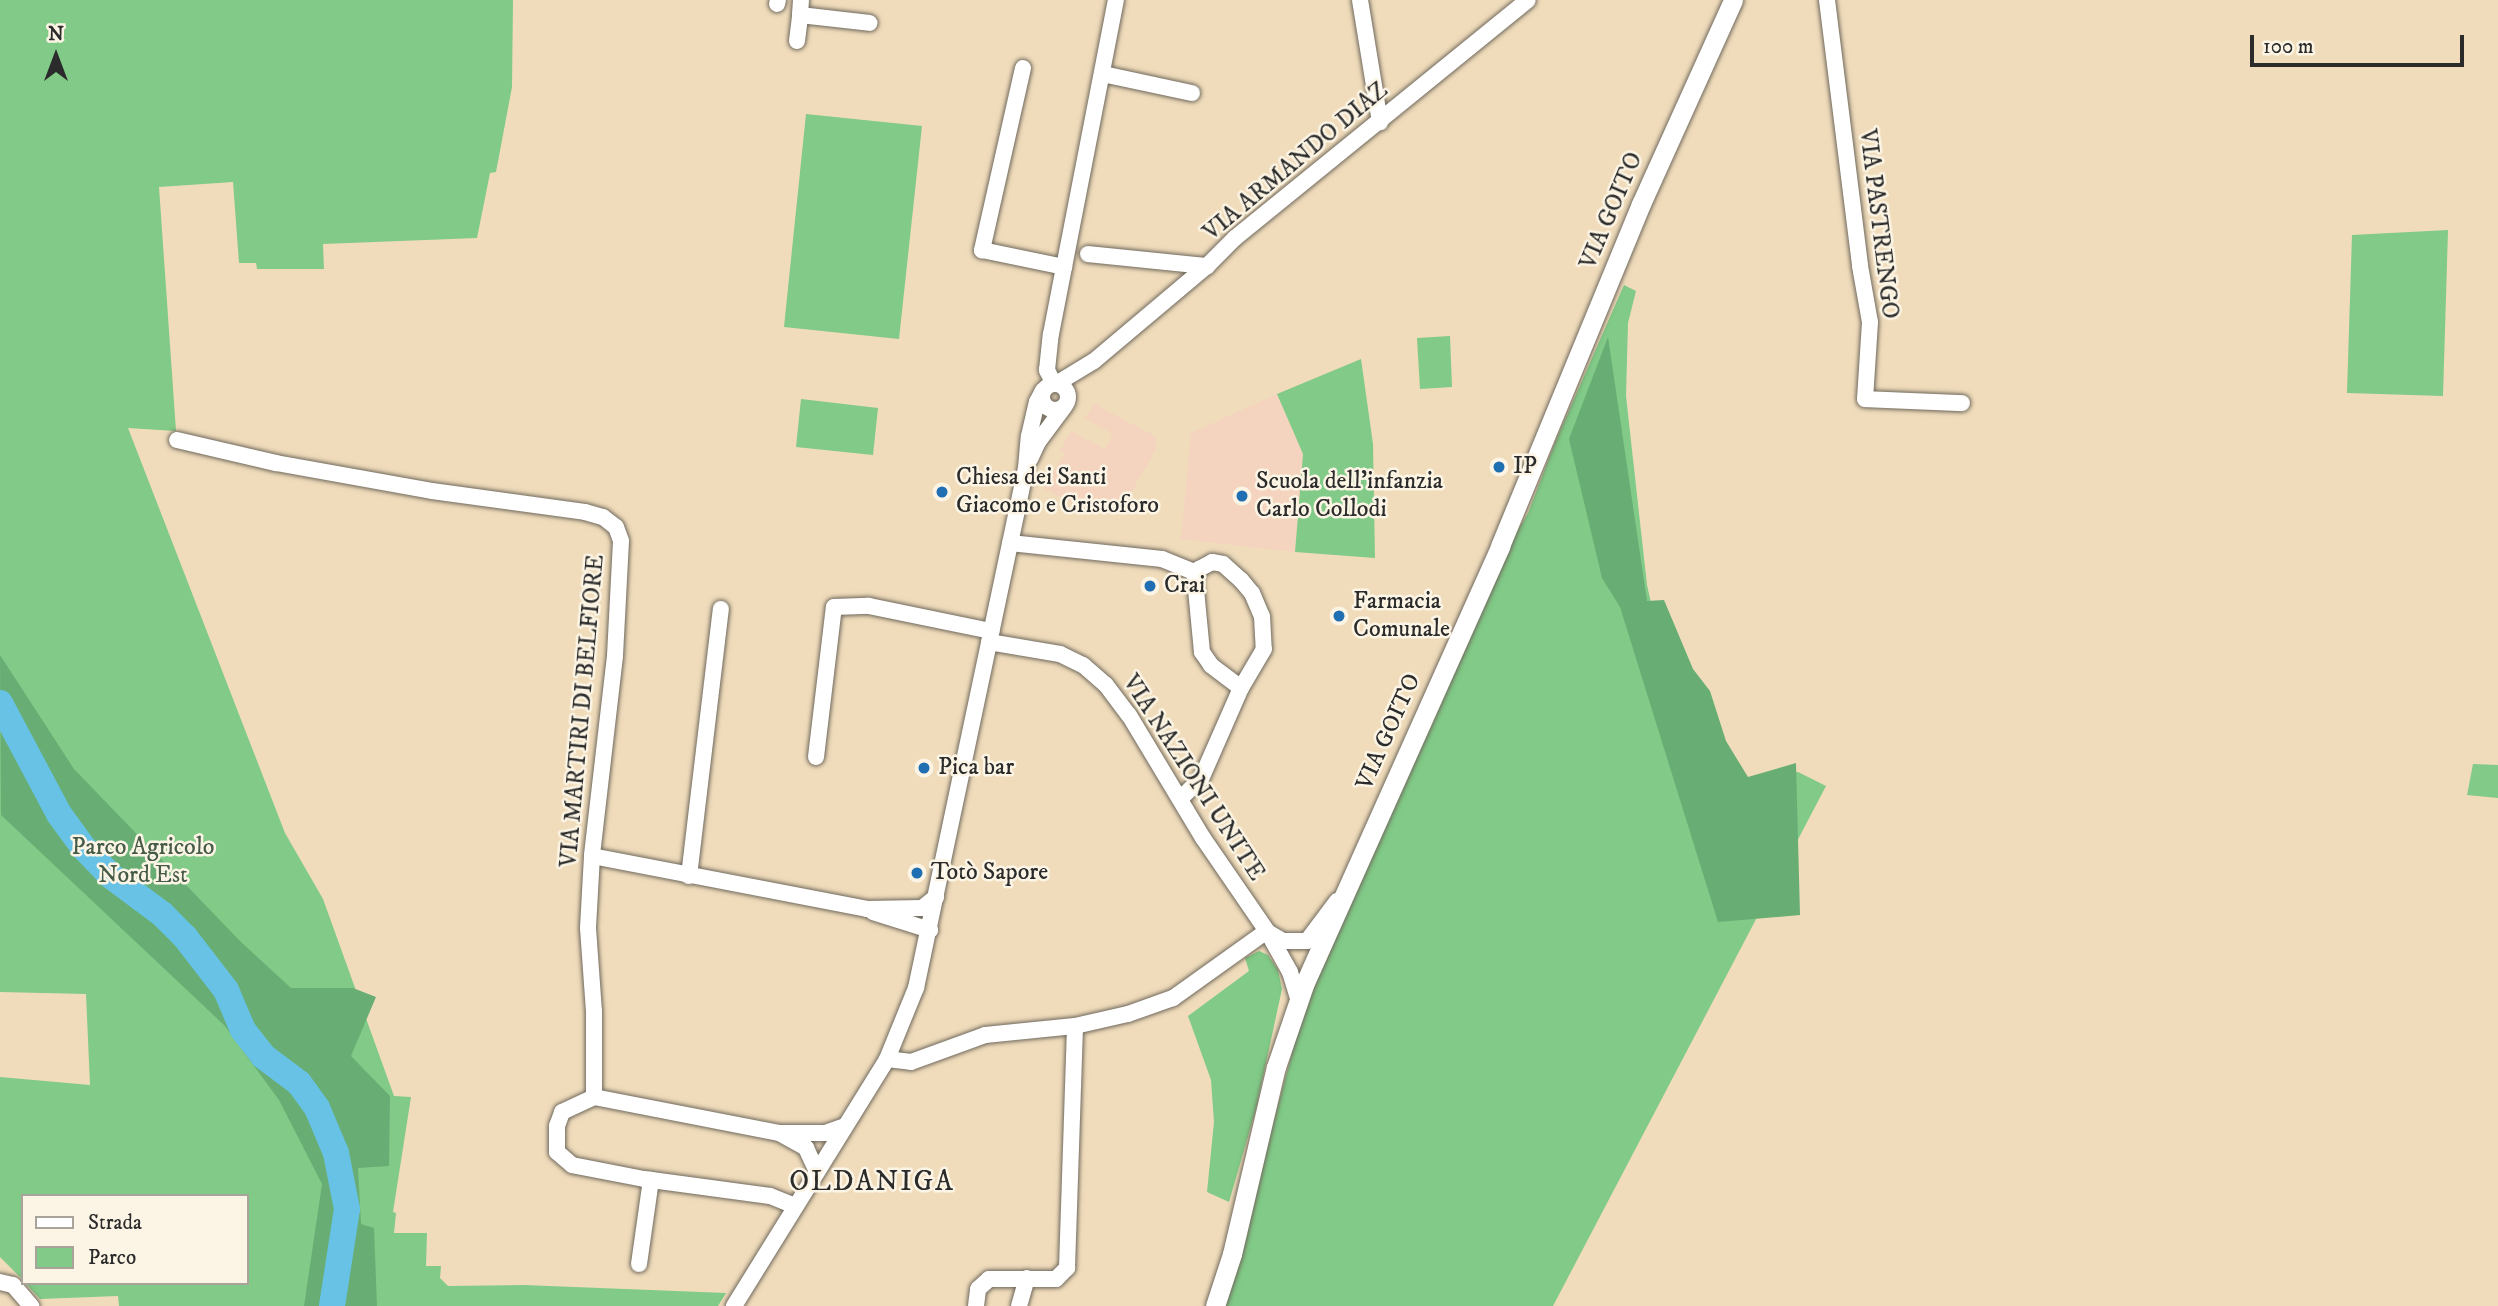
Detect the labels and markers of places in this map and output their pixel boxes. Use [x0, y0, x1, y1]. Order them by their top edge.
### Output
place label: IP [1513, 453, 1537, 481]
marker: IP [1491, 459, 1507, 475]
place label: Chiesa dei Santi Giacomo e Cristoforo [956, 464, 1159, 520]
place label: Scuola dell'infanzia Carlo Collodi [1256, 468, 1443, 524]
marker: Chiesa dei Santi Giacomo e Cristoforo [934, 484, 950, 500]
marker: Scuola dell'infanzia Carlo Collodi [1234, 488, 1250, 504]
place label: Crai [1164, 572, 1205, 600]
marker: Crai [1142, 578, 1158, 594]
place label: Farmacia Comunale [1353, 588, 1450, 644]
marker: Farmacia Comunale [1331, 608, 1347, 624]
place label: Pica bar [938, 754, 1014, 782]
marker: Pica bar [916, 760, 932, 776]
place label: Totò Sapore [931, 859, 1048, 887]
marker: Totò Sapore [909, 865, 925, 881]

